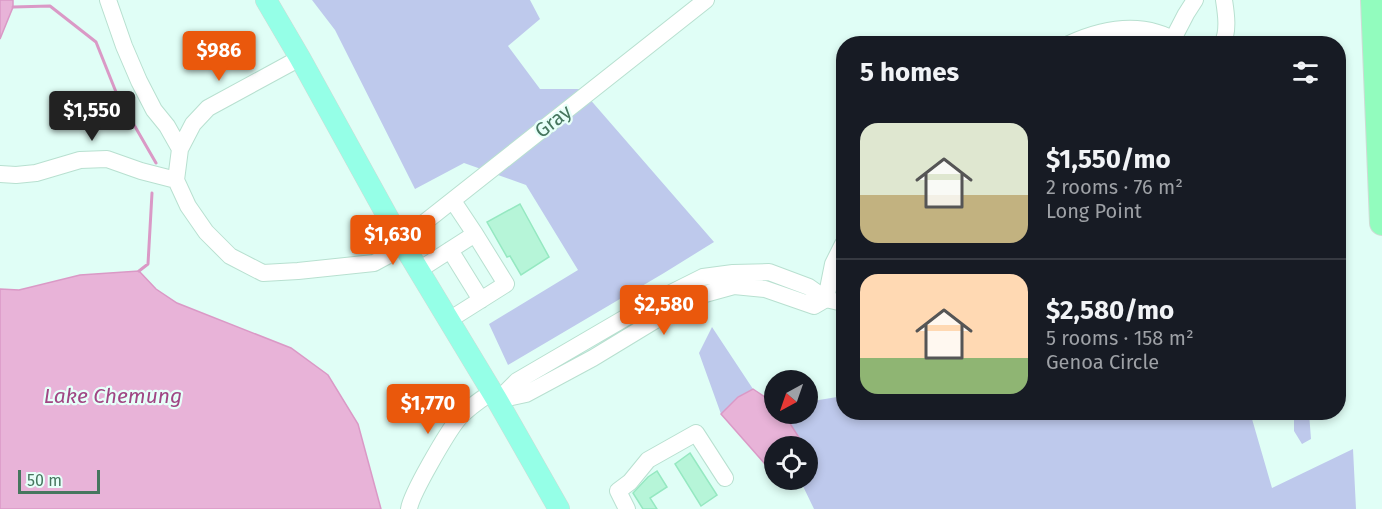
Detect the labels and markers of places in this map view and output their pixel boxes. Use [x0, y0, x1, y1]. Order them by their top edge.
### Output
pin: $986 [183, 31, 255, 82]
pin: $1,550 [43, 91, 141, 142]
pin: $1,630 [344, 215, 442, 266]
pin: $2,580 [615, 285, 713, 336]
pin: $1,770 [379, 384, 477, 435]

